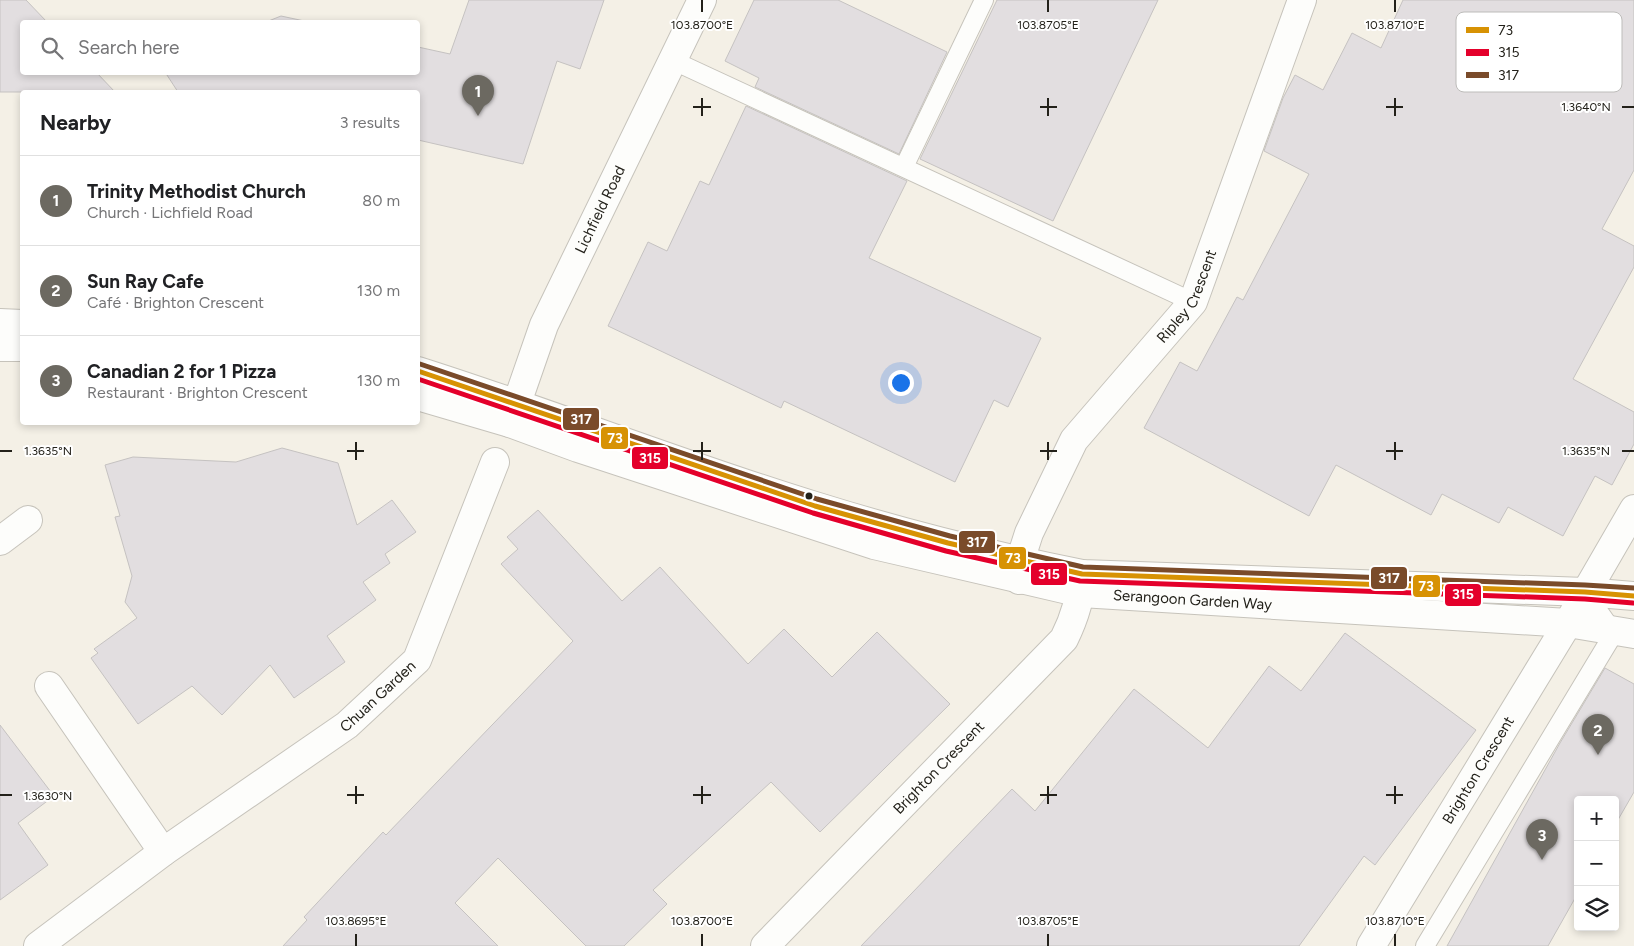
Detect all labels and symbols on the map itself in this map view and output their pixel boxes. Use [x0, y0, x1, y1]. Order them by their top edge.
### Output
legend [1456, 12, 1622, 92]
text: 103.8700°E [671, 18, 733, 32]
text: 103.8705°E [1017, 18, 1079, 32]
text: 103.8710°E [1365, 18, 1425, 32]
text: 73 [1498, 22, 1513, 39]
text: 315 [1498, 44, 1519, 61]
text: 317 [1498, 67, 1519, 84]
pin: 1 [462, 75, 494, 116]
text: 1.3640°N [1561, 100, 1611, 114]
street label: Lichfield Road [571, 163, 629, 256]
street label: Ripley Crescent [1153, 247, 1220, 347]
your location [888, 370, 914, 396]
line badge: 317 [562, 407, 600, 431]
text: 317 [570, 411, 592, 428]
line badge: 73 [600, 426, 629, 450]
text: 73 [607, 430, 623, 447]
text: 1.3635°N [24, 444, 72, 458]
text: 1.3635°N [1562, 444, 1610, 458]
line badge: 315 [631, 446, 669, 470]
text: 315 [639, 450, 661, 467]
unlabelled marker [804, 491, 814, 501]
line badge: 317 [958, 530, 996, 554]
text: 317 [966, 534, 988, 551]
line badge: 73 [998, 546, 1027, 570]
text: 73 [1005, 550, 1021, 567]
line badge: 315 [1030, 562, 1068, 586]
text: 315 [1038, 566, 1060, 583]
line badge: 317 [1370, 566, 1408, 590]
text: 317 [1378, 570, 1400, 587]
line badge: 73 [1412, 574, 1441, 598]
text: 73 [1418, 578, 1434, 595]
line badge: 315 [1444, 583, 1482, 607]
street label: Serangoon Garden Way [1112, 586, 1273, 614]
text: 315 [1452, 586, 1474, 603]
street label: Chuan Garden [337, 657, 419, 736]
street label: Brighton Crescent [1439, 713, 1518, 827]
pin: 2 [1582, 714, 1614, 755]
street label: Brighton Crescent [889, 717, 988, 818]
text: 1.3630°N [24, 789, 72, 803]
pin: 3 [1526, 819, 1558, 860]
text: 103.8695°E [325, 914, 387, 928]
text: 103.8700°E [671, 914, 733, 928]
text: 103.8705°E [1017, 914, 1079, 928]
text: 103.8710°E [1365, 914, 1425, 928]

